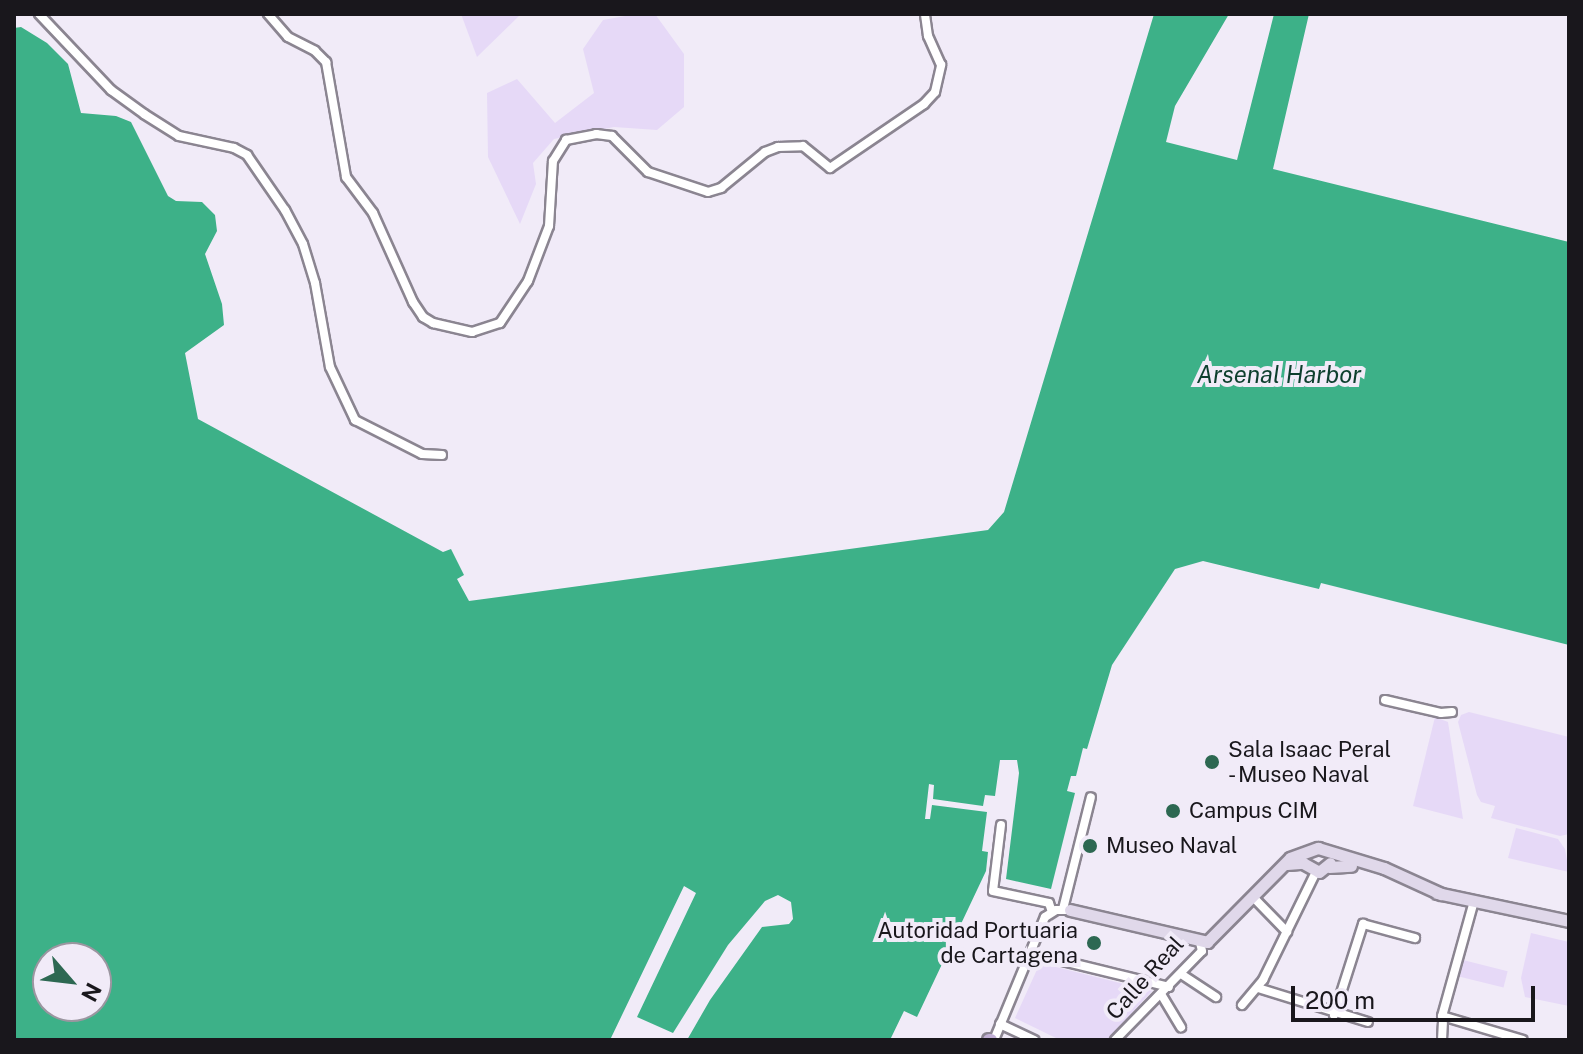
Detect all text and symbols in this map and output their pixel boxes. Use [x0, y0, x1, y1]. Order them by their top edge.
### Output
water label: Arsenal Harbor [1197, 361, 1361, 389]
place label: Sala Isaac Peral - Museo Naval [1228, 736, 1391, 788]
marker: Sala Isaac Peral - Museo Naval [1203, 753, 1221, 771]
place label: Campus CIM [1189, 798, 1318, 824]
marker: Campus CIM [1164, 802, 1182, 820]
place label: Museo Naval [1106, 833, 1238, 859]
marker: Museo Naval [1081, 837, 1099, 855]
place label: Autoridad Portuaria de Cartagena [877, 917, 1078, 968]
street label: Calle Real [1101, 931, 1189, 1025]
marker: Autoridad Portuaria de Cartagena [1085, 934, 1103, 952]
north arrow [32, 942, 112, 1022]
scale bar [1295, 970, 1539, 1020]
text: N [76, 979, 107, 1006]
text: 200 m [1305, 986, 1375, 1014]

